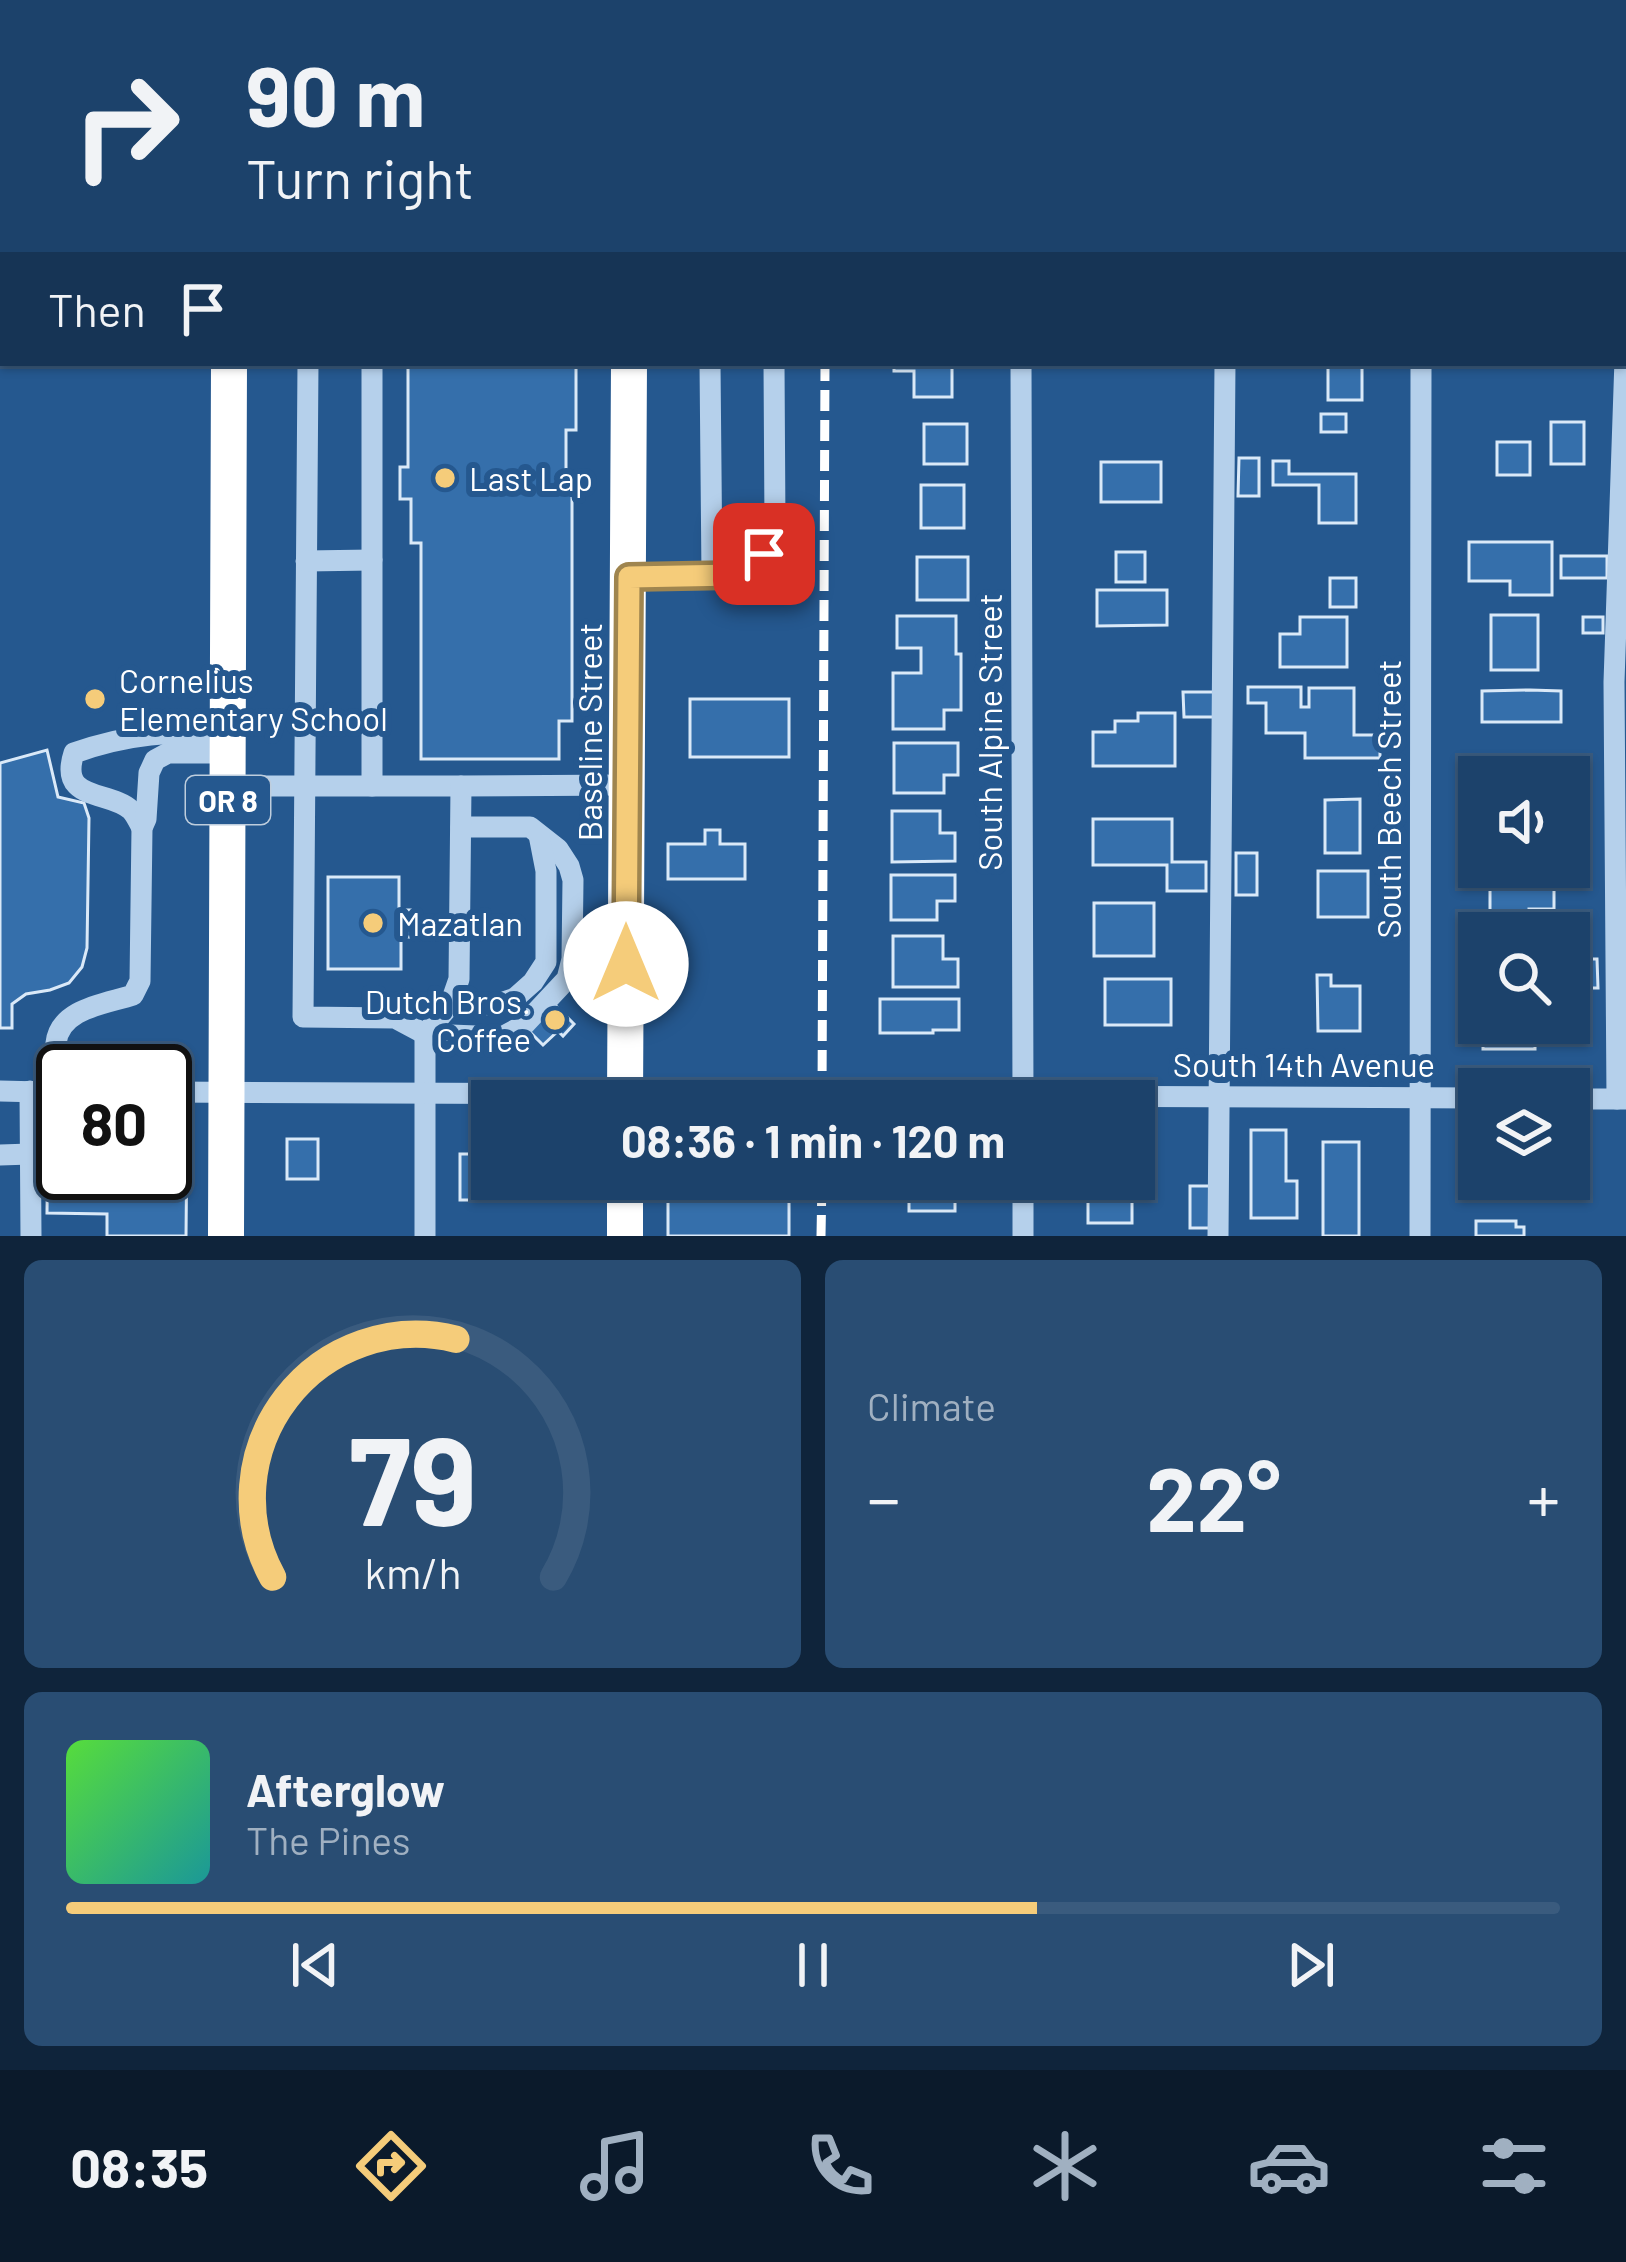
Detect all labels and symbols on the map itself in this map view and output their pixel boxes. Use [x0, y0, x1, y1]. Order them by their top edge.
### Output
place label: Last Lap [469, 458, 593, 498]
marker: Last Lap [432, 465, 458, 491]
pin [713, 503, 815, 605]
street label: South Alpine Street [969, 593, 1009, 871]
street label: Baseline Street [569, 623, 609, 841]
place label: Cornelius Elementary School [119, 660, 388, 738]
street label: South Beech Street [1368, 660, 1408, 938]
marker: Cornelius Elementary School [82, 686, 108, 712]
road number: OR 8 [186, 776, 270, 824]
position arrow [563, 901, 689, 1027]
place label: Mazatlan [397, 903, 523, 943]
marker: Mazatlan [360, 910, 386, 936]
place label: Dutch Bros. Coffee [365, 981, 531, 1059]
marker: Dutch Bros. Coffee [542, 1007, 568, 1033]
speed limit sign: 80 [36, 1044, 192, 1200]
street label: South 14th Avenue [1173, 1044, 1435, 1084]

